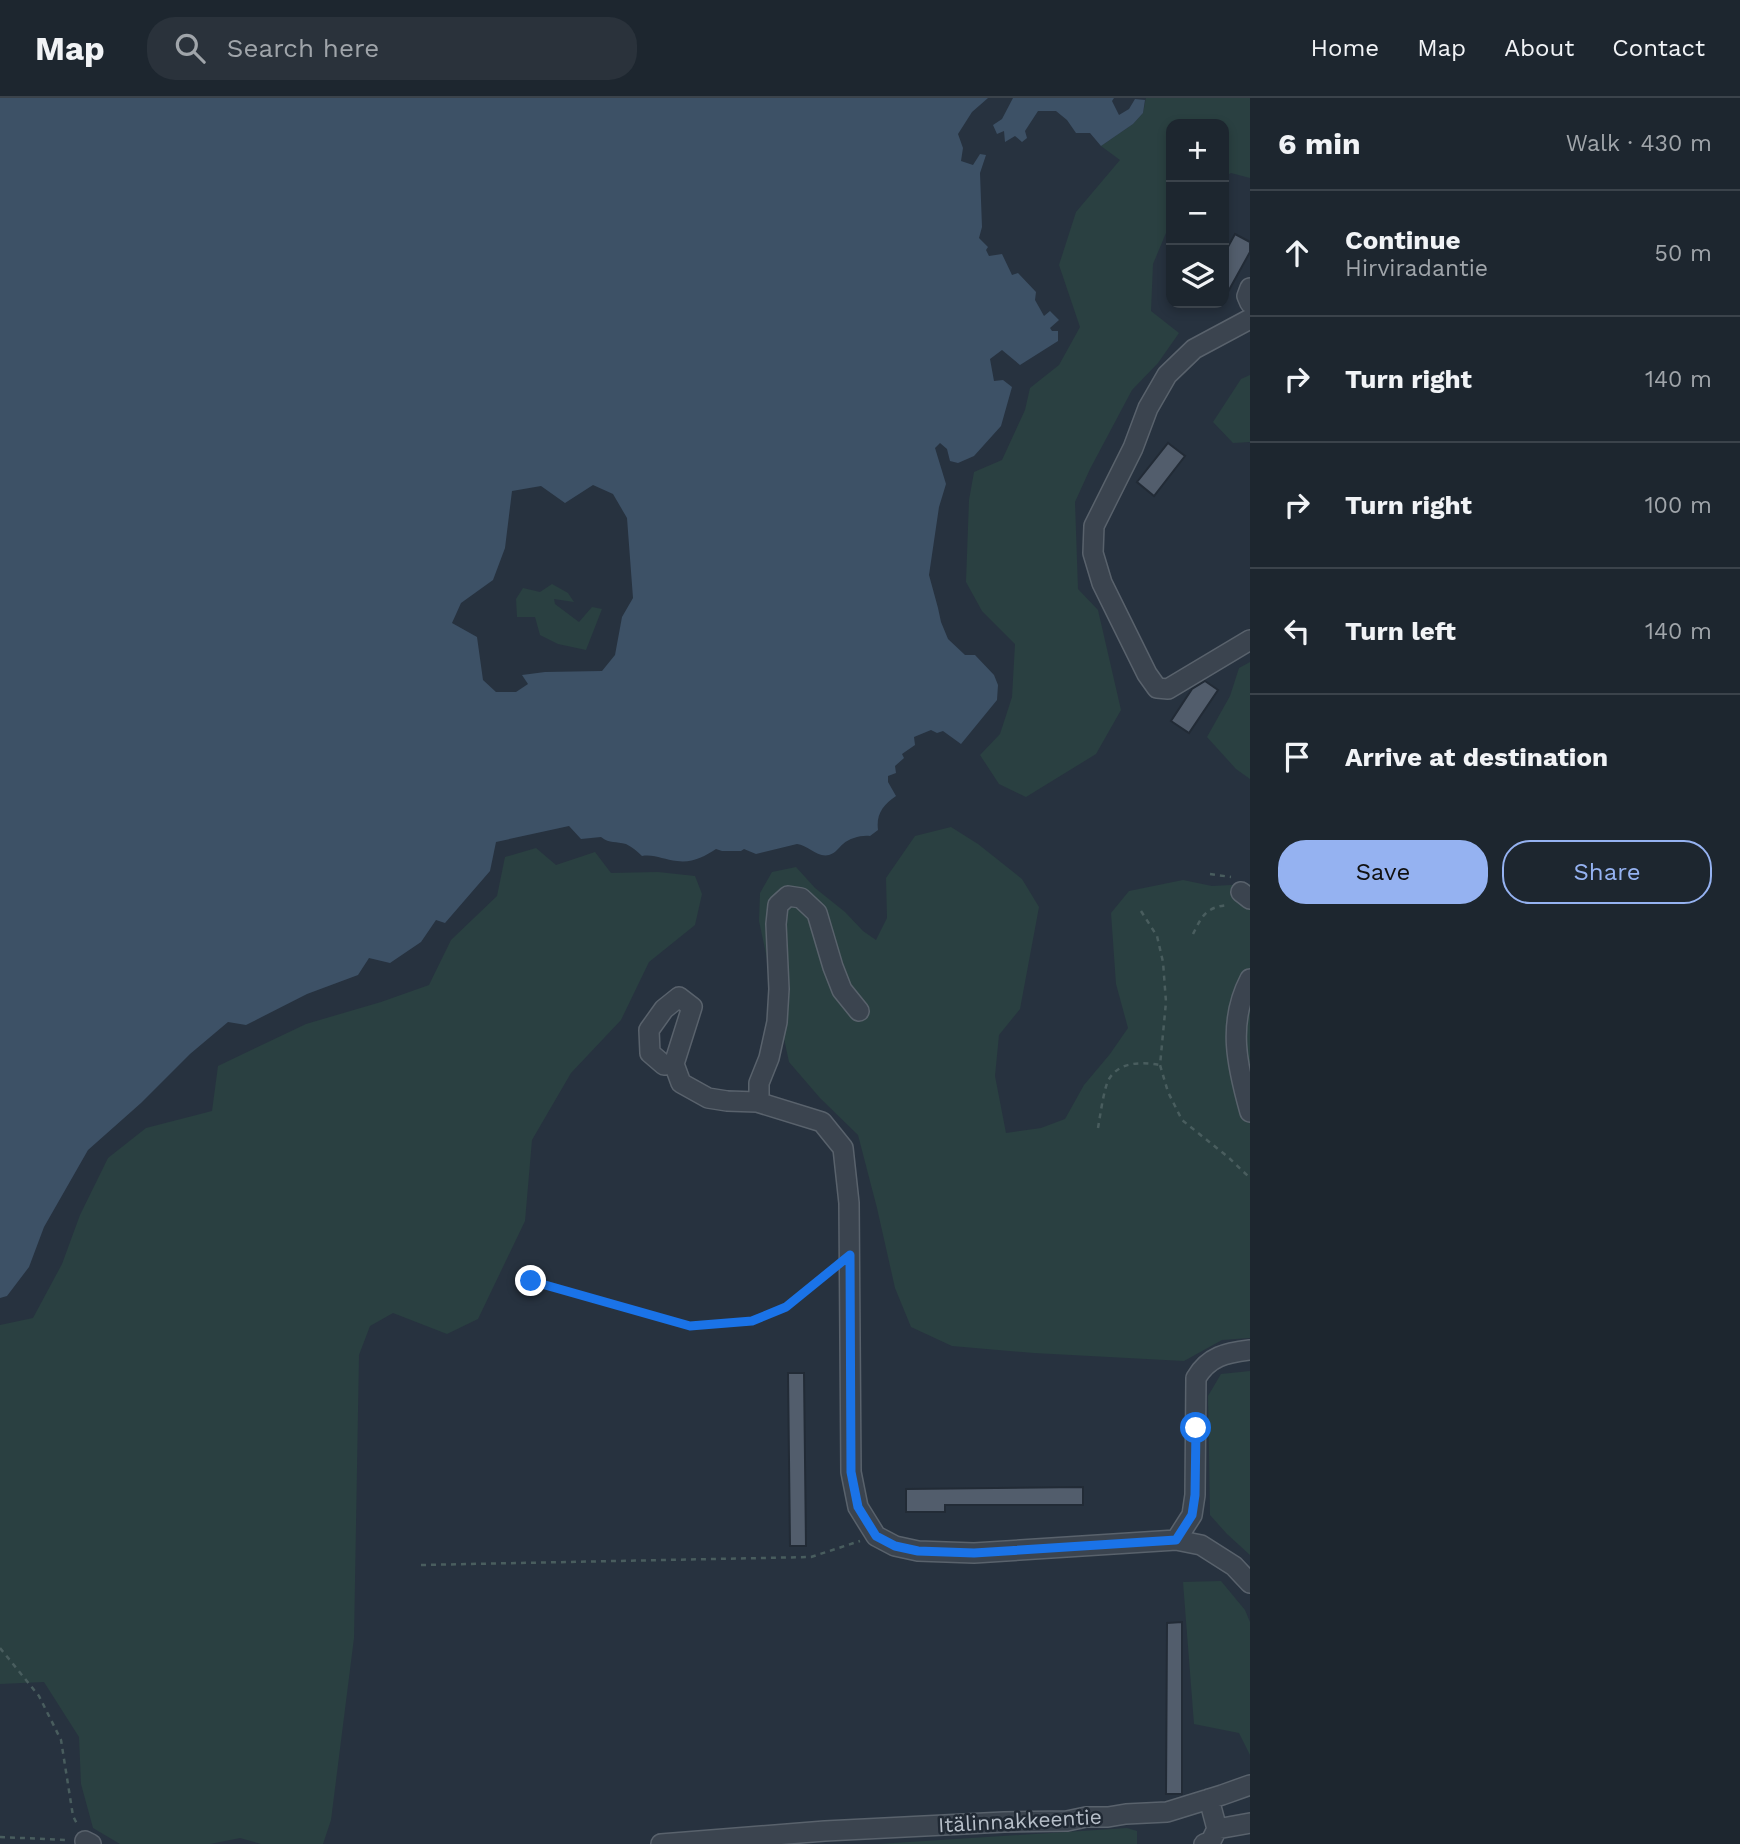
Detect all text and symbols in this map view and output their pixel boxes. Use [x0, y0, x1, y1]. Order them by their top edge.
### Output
search box [147, 17, 637, 80]
text: Map [35, 29, 105, 68]
icon: search [171, 29, 209, 67]
text: Search here [227, 33, 379, 63]
text: Home [1311, 34, 1379, 62]
text: Map [1417, 34, 1466, 62]
text: About [1504, 34, 1574, 62]
text: Contact [1612, 34, 1705, 62]
map controls [1166, 119, 1229, 308]
button: + [1166, 119, 1229, 182]
text: 6 min [1278, 126, 1361, 161]
text: Walk · 430 m [1566, 130, 1712, 157]
button: − [1166, 182, 1229, 245]
text: Continue [1345, 225, 1461, 255]
icon: ahead [1278, 234, 1316, 272]
text: 50 m [1655, 240, 1712, 267]
button: layers [1166, 245, 1229, 308]
text: Hirviradantie [1345, 255, 1488, 282]
icon: right [1278, 360, 1316, 398]
text: Turn right [1345, 364, 1472, 394]
text: 140 m [1645, 366, 1712, 393]
icon: right [1278, 486, 1316, 524]
text: Turn right [1345, 490, 1472, 520]
text: 100 m [1645, 492, 1712, 519]
icon: left [1278, 612, 1316, 650]
text: Turn left [1345, 616, 1456, 646]
text: 140 m [1645, 618, 1712, 645]
icon: arrive [1278, 738, 1316, 776]
text: Arrive at destination [1345, 742, 1608, 772]
button: Save [1278, 840, 1488, 904]
button: Share [1502, 840, 1712, 904]
route end [515, 1265, 546, 1296]
route start [1180, 1412, 1211, 1443]
street label: Itälinnakkeentie [938, 1804, 1102, 1837]

